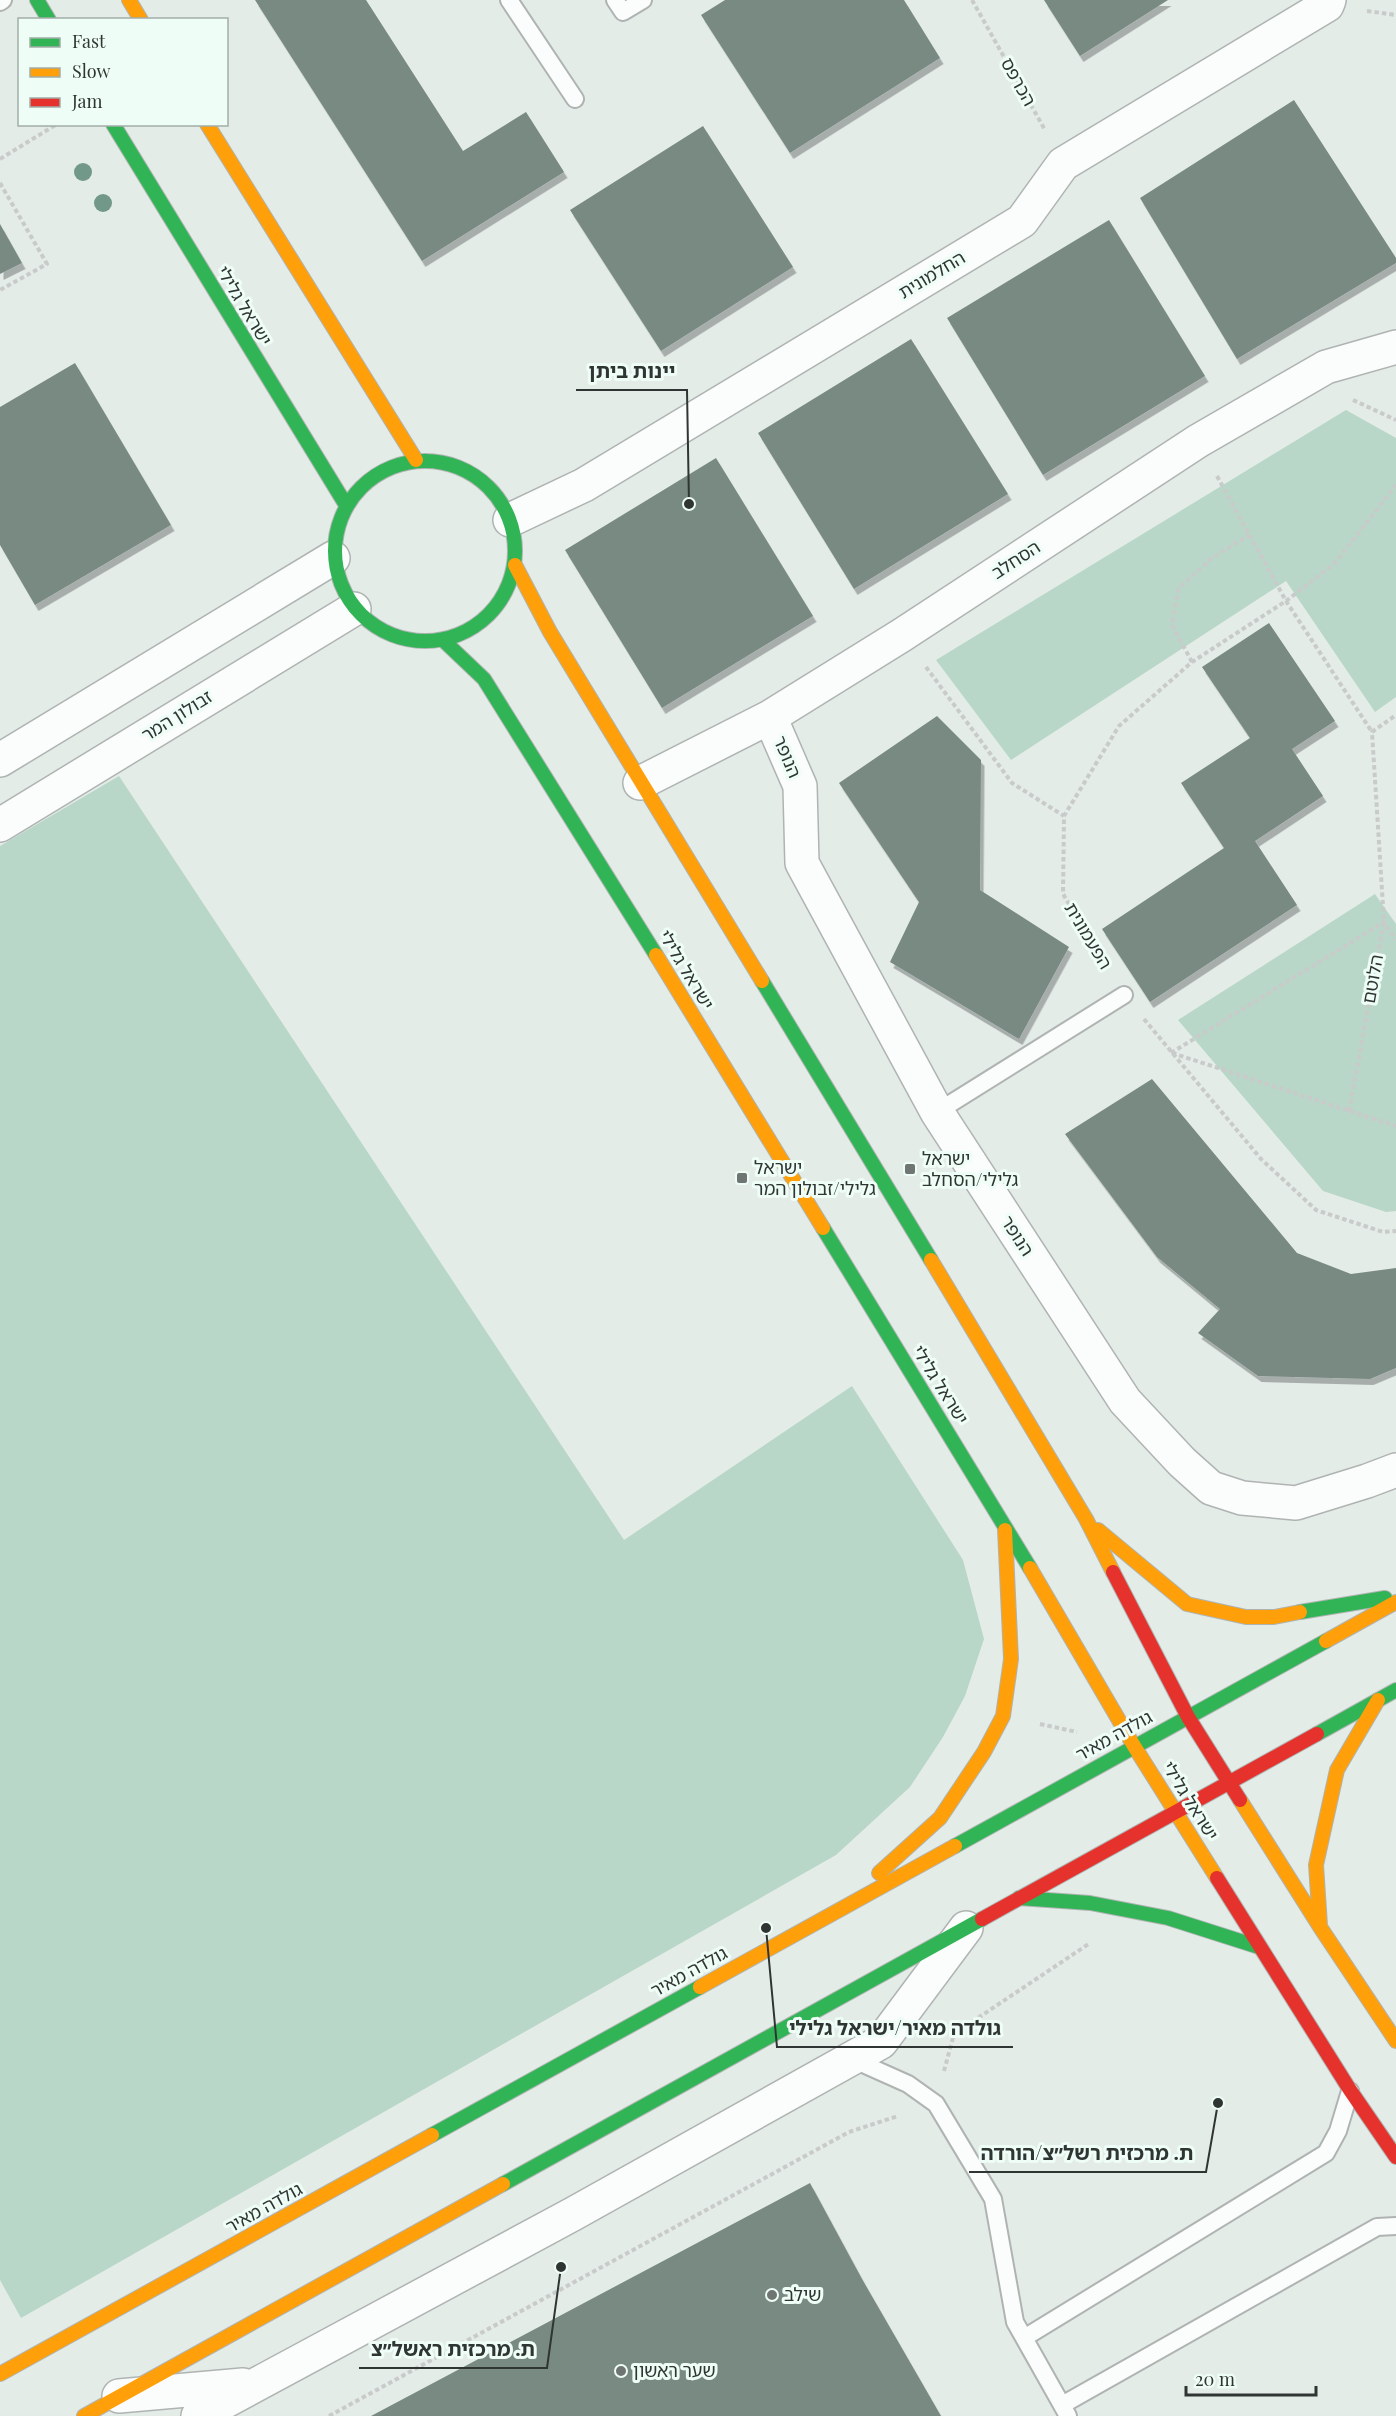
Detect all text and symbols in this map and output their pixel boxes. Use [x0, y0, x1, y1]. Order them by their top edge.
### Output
legend [18, 18, 228, 126]
text: Fast [72, 29, 106, 53]
street label: הכרפס [996, 53, 1042, 110]
text: Slow [72, 59, 110, 83]
text: Jam [71, 89, 102, 113]
street label: החלמונית [894, 245, 969, 303]
street label: ישראל גלילי [212, 261, 278, 350]
callout: יינות ביתן [576, 352, 687, 390]
text: יינות ביתן [589, 356, 675, 383]
street label: הסחלב [986, 534, 1045, 584]
street label: זבולון המר [137, 684, 216, 746]
street label: הנופר [768, 732, 807, 781]
street label: הפעמונית [1060, 898, 1118, 973]
street label: ישראל גלילי [654, 925, 720, 1014]
street label: הלוטם [1356, 952, 1388, 1005]
place label: ישראל גלילי/הסחלב [922, 1146, 1019, 1191]
place label: ישראל גלילי/זבולון המר [754, 1155, 876, 1200]
marker: ישראל גלילי/הסחלב [903, 1162, 917, 1176]
marker: ישראל גלילי/זבולון המר [735, 1171, 749, 1185]
street label: הנופר [996, 1211, 1040, 1260]
street label: ישראל גלילי [907, 1340, 975, 1428]
street label: גולדה מאיר [1071, 1704, 1156, 1766]
street label: ישראל גלילי [1157, 1756, 1225, 1844]
street label: גולדה מאיר [646, 1940, 731, 2002]
callout: גולדה מאיר/ישראל גלילי [777, 2009, 1013, 2047]
text: גולדה מאיר/ישראל גלילי [789, 2013, 1001, 2040]
callout: ת. מרכזית רשל״צ/הורדה [969, 2134, 1206, 2172]
text: ת. מרכזית רשל״צ/הורדה [981, 2138, 1193, 2165]
street label: גולדה מאיר [221, 2176, 306, 2238]
place label: שילב [784, 2282, 821, 2306]
marker: שילב [765, 2288, 779, 2302]
callout: ת. מרכזית ראשל״צ [359, 2330, 547, 2368]
text: ת. מרכזית ראשל״צ [371, 2334, 535, 2361]
place label: שער ראשון [633, 2358, 716, 2382]
scale bar [1186, 2359, 1316, 2397]
marker: שער ראשון [614, 2364, 628, 2378]
text: 20 m [1195, 2367, 1235, 2391]

